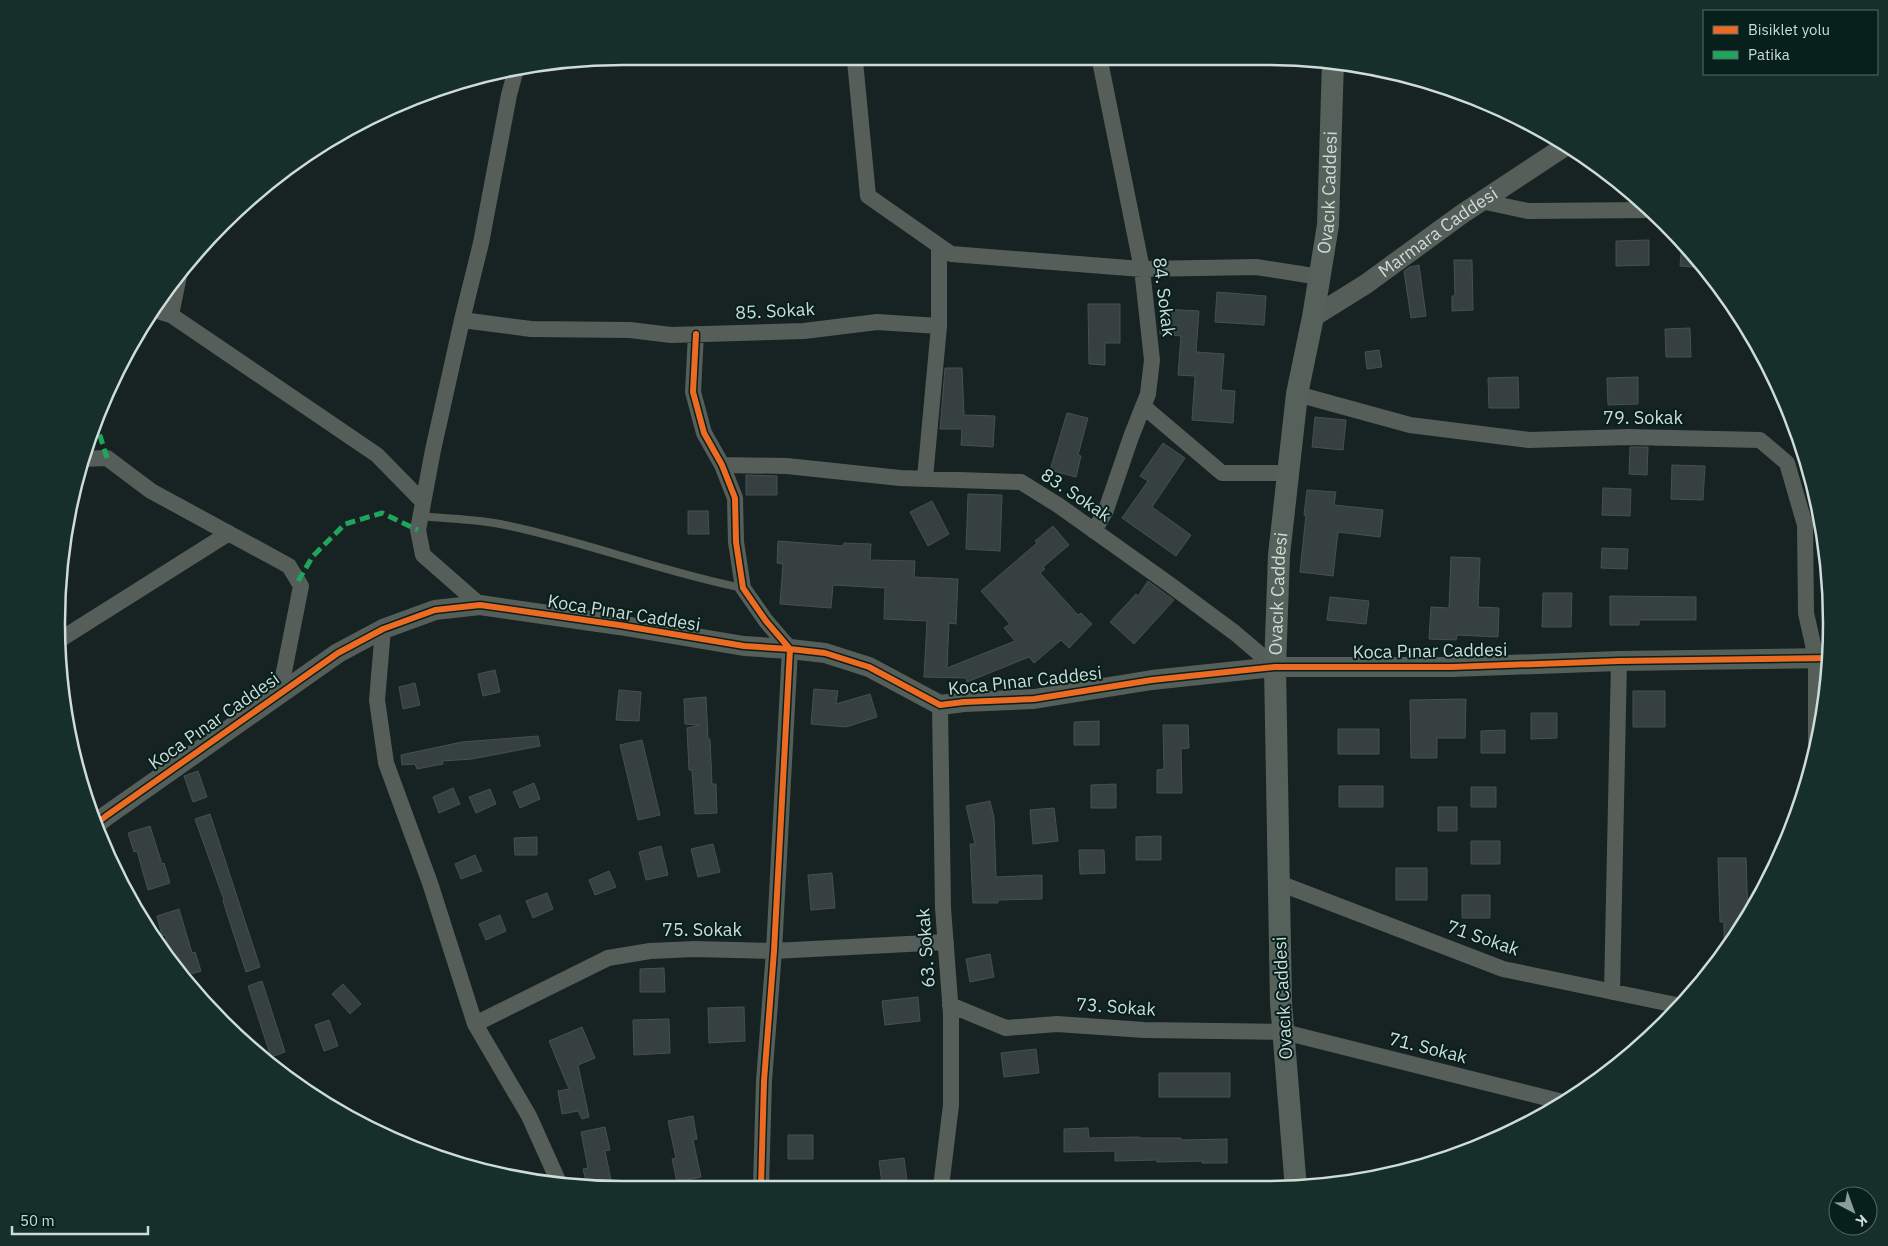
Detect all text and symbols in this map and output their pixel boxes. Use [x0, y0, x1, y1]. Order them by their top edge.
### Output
legend [1703, 10, 1878, 75]
text: Bisiklet yolu [1748, 20, 1830, 39]
text: Patika [1748, 45, 1790, 64]
street label: Ovacık Caddesi [1311, 131, 1342, 256]
street label: Marmara Caddesi [1373, 182, 1502, 282]
street label: 84. Sokak [1148, 256, 1181, 338]
street label: 85. Sokak [735, 297, 816, 324]
street label: 79. Sokak [1603, 406, 1683, 429]
street label: 83. Sokak [1037, 463, 1116, 527]
street label: Ovacık Caddesi [1263, 531, 1292, 656]
street label: Koca Pınar Caddesi [546, 589, 702, 636]
street label: Koca Pınar Caddesi [1352, 638, 1508, 663]
street label: Koca Pınar Caddesi [947, 661, 1103, 700]
street label: Koca Pınar Caddesi [144, 667, 284, 774]
street label: 63. Sokak [911, 907, 940, 989]
street label: 71 Sokak [1444, 914, 1523, 961]
street label: 75. Sokak [662, 918, 742, 941]
street label: Ovacık Caddesi [1268, 936, 1297, 1060]
street label: 73. Sokak [1075, 992, 1157, 1021]
street label: 71. Sokak [1387, 1027, 1470, 1068]
north arrow [1828, 1186, 1878, 1236]
scale bar [12, 1204, 149, 1236]
text: 50 m [20, 1211, 55, 1230]
text: K [1852, 1211, 1871, 1231]

